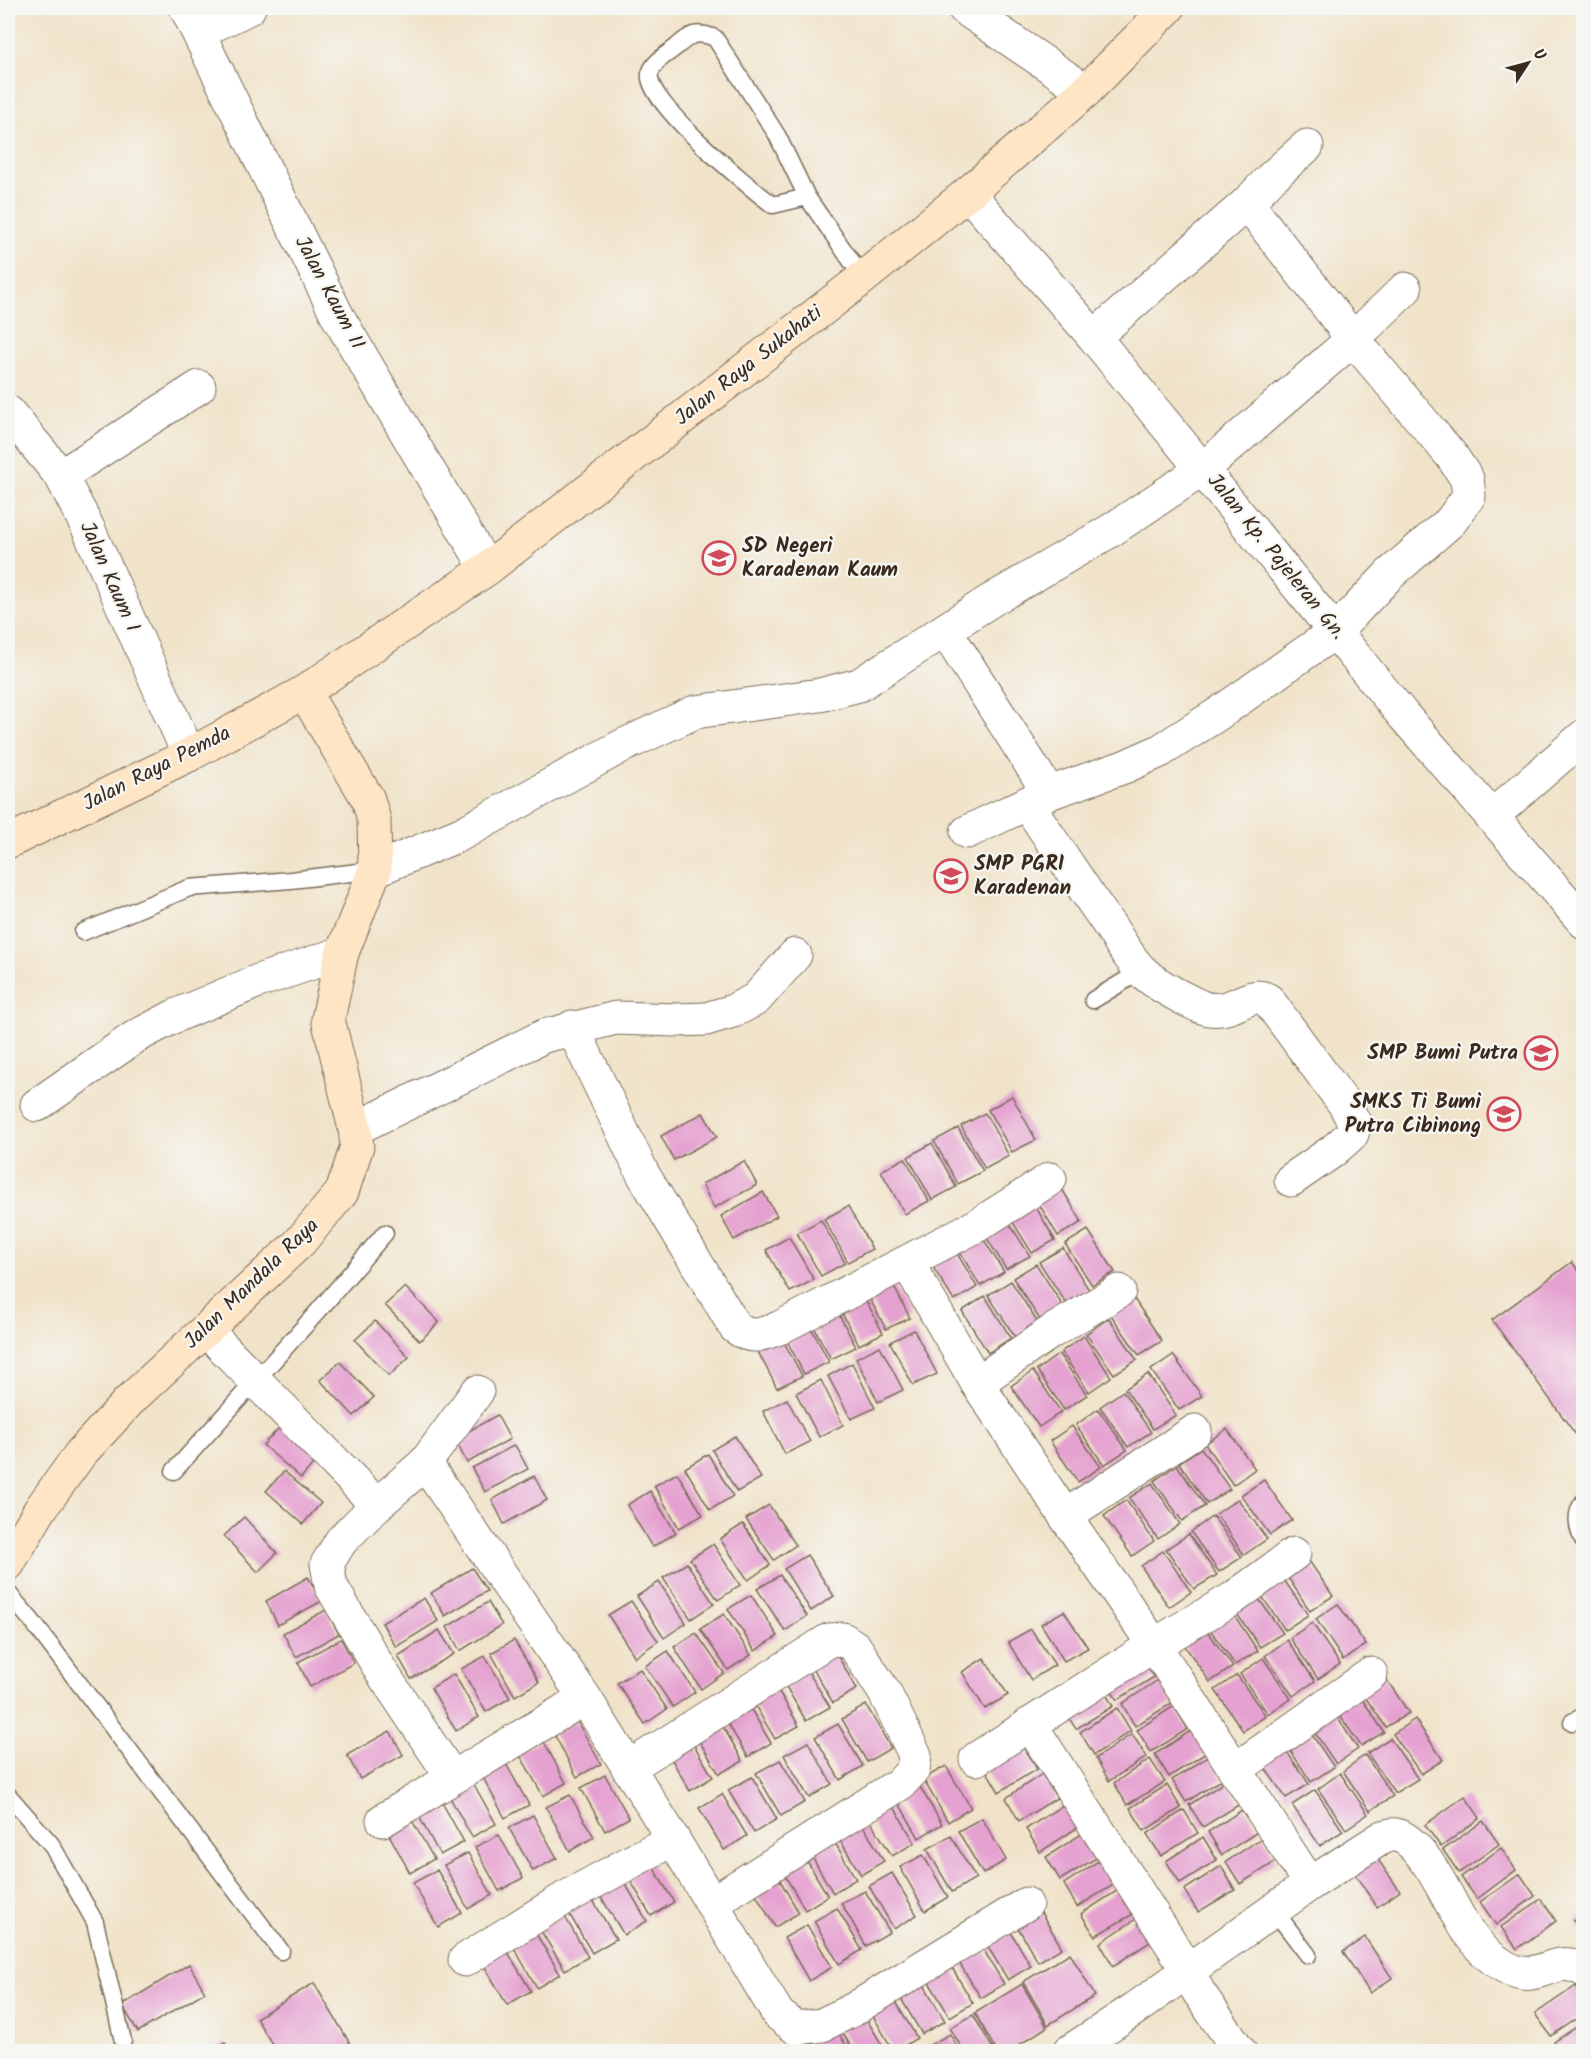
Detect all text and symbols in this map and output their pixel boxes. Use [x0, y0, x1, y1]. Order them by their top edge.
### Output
north arrow [1498, 33, 1558, 93]
text: U [1526, 44, 1552, 67]
street label: Jalan Kaum II [285, 230, 373, 356]
street label: Jalan Raya Sukahati [668, 297, 831, 434]
street label: Jalan Kp. Pajeleran Gn. [1198, 466, 1354, 648]
street label: Jalan Kaum I [70, 516, 148, 638]
place label: SD Negeri Karadenan Kaum [742, 530, 898, 587]
school or university icon: SD Negeri Karadenan Kaum [701, 540, 737, 576]
street label: Jalan Raya Pemda [77, 717, 237, 821]
place label: SMP PGRI Karadenan [974, 848, 1071, 905]
school or university icon: SMP PGRI Karadenan [933, 858, 969, 894]
school or university icon: SMP Bumi Putra [1523, 1035, 1559, 1071]
place label: SMP Bumi Putra [1367, 1037, 1518, 1070]
place label: SMKS Ti Bumi Putra Cibinong [1345, 1086, 1482, 1143]
school or university icon: SMKS Ti Bumi Putra Cibinong [1486, 1096, 1522, 1132]
street label: Jalan Mandala Raya [177, 1210, 327, 1358]

